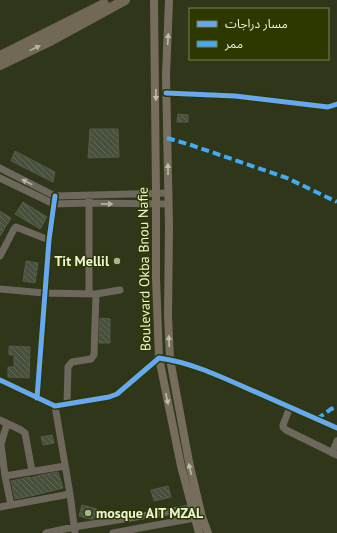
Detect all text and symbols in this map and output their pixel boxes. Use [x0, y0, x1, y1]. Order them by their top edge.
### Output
legend [189, 8, 329, 60]
text: مسار دراجات [225, 16, 288, 31]
one-way arrow [164, 33, 171, 45]
text: ممر [224, 36, 243, 51]
one-way arrow [29, 45, 41, 51]
one-way arrow [152, 89, 159, 101]
one-way arrow [165, 162, 171, 175]
one-way arrow [22, 179, 33, 185]
street label: Boulevard Okba Bnou Nafie [134, 187, 154, 351]
one-way arrow [101, 201, 114, 207]
place label: Tit Mellil [54, 252, 110, 270]
marker: Tit Mellil [112, 256, 122, 266]
one-way arrow [165, 335, 172, 347]
one-way arrow [165, 393, 171, 405]
one-way arrow [187, 463, 193, 475]
place label: mosque AIT MZAL [96, 504, 204, 522]
marker: mosque AIT MZAL [83, 508, 93, 518]

